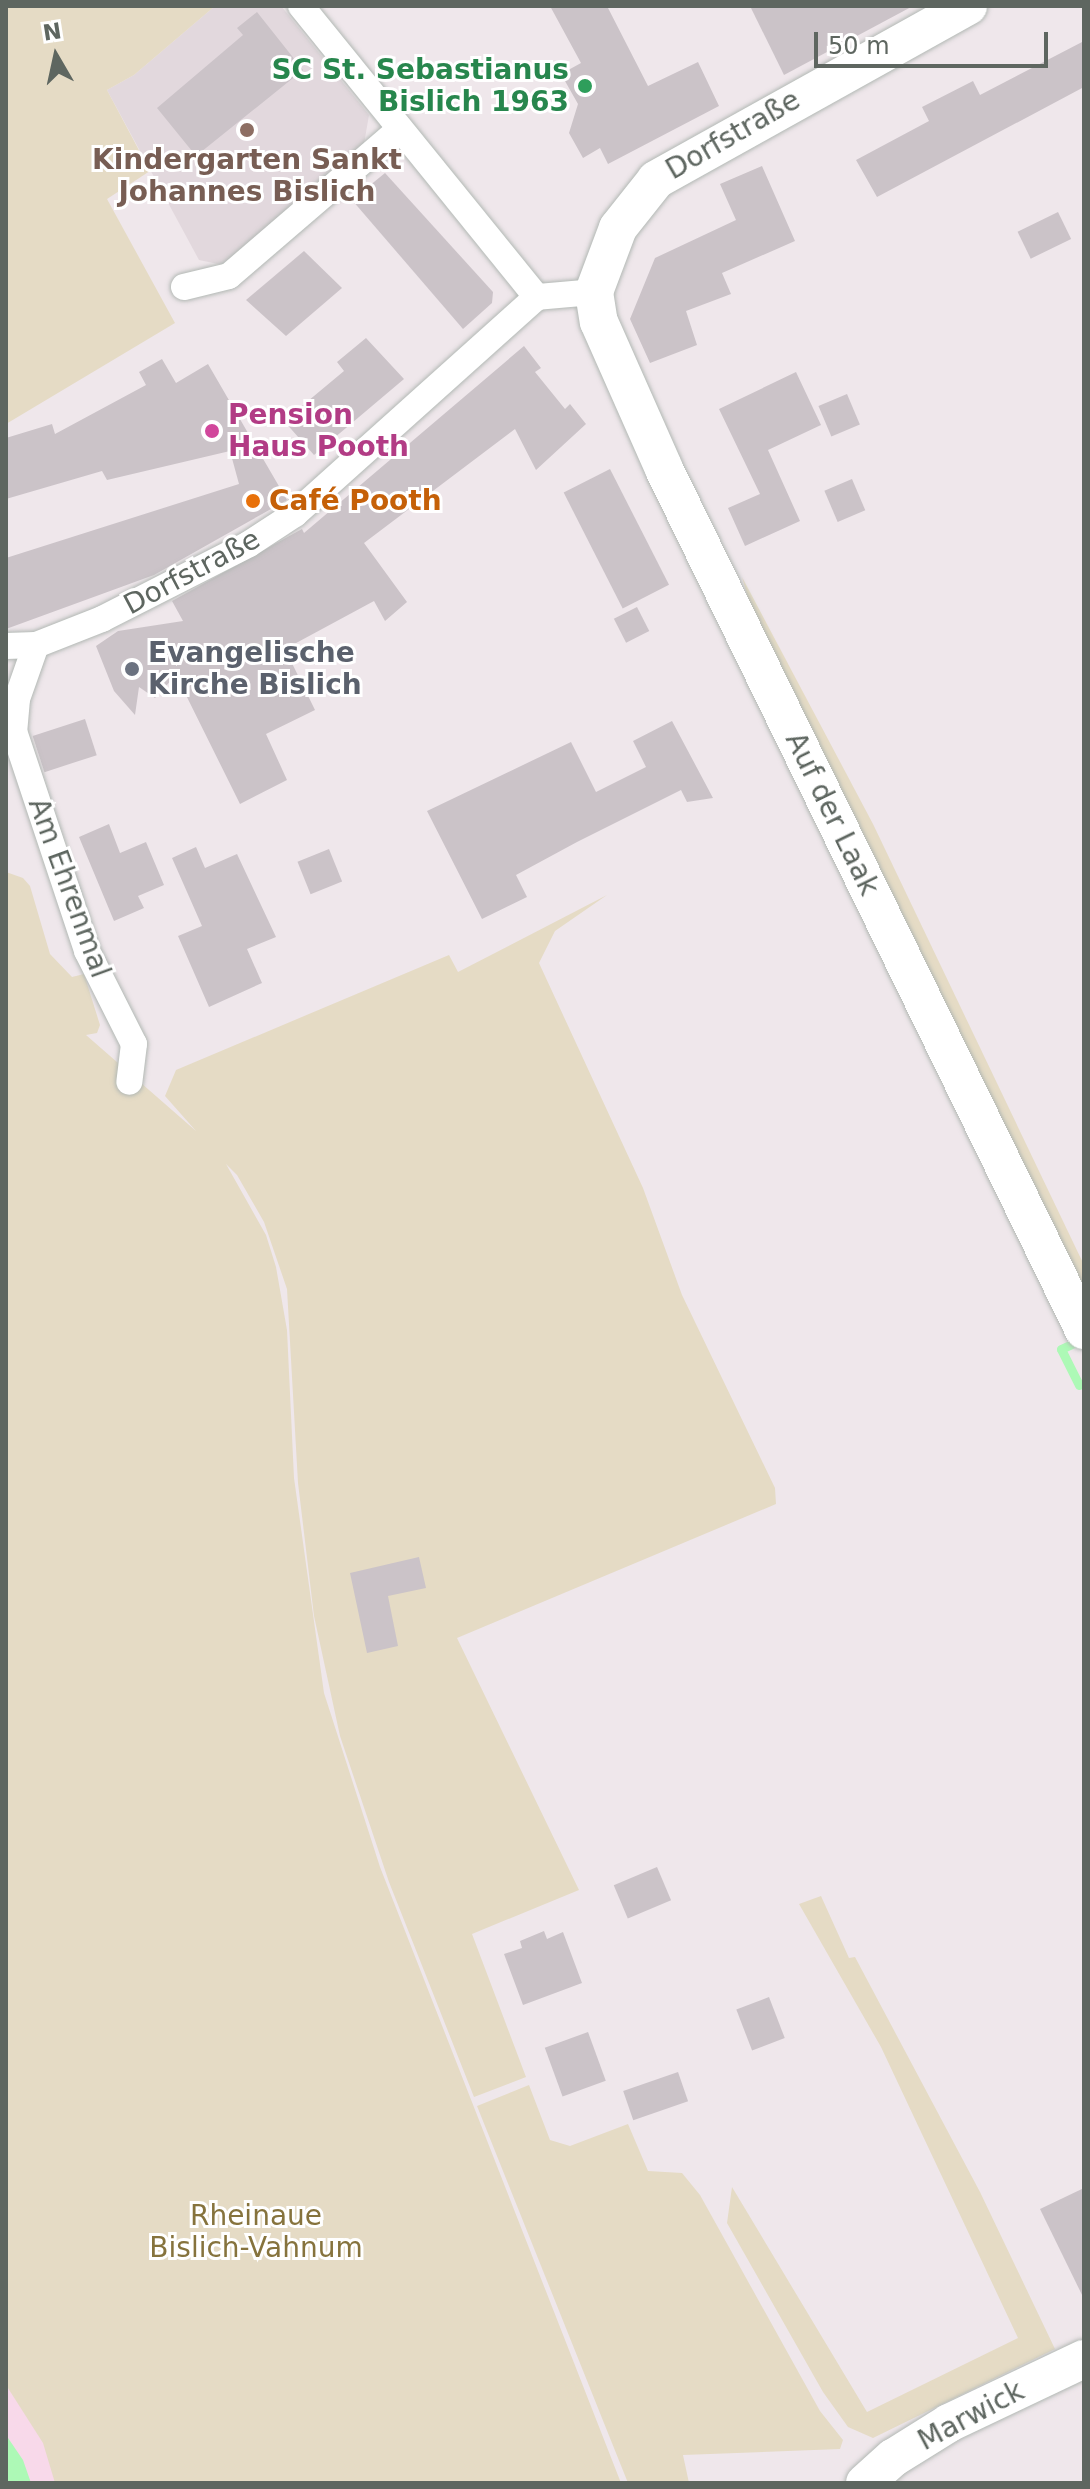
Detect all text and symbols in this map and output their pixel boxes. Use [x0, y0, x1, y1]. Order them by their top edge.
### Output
north arrow [16, 16, 96, 96]
scale bar [818, 16, 1052, 66]
text: N [41, 18, 63, 46]
text: 50 m [828, 32, 890, 60]
place label: SC St. Sebastianus Bislich 1963 [271, 53, 569, 119]
marker: SC St. Sebastianus Bislich 1963 [576, 77, 594, 95]
street label: Dorfstraße [660, 83, 806, 187]
marker: Kindergarten Sankt Johannes Bislich [238, 121, 256, 139]
place label: Kindergarten Sankt Johannes Bislich [92, 143, 402, 209]
place label: Pension Haus Pooth [228, 398, 409, 464]
marker: Pension Haus Pooth [203, 422, 221, 440]
place label: Café Pooth [269, 484, 442, 518]
marker: Café Pooth [244, 492, 262, 510]
street label: Dorfstraße [118, 522, 266, 622]
place label: Evangelische Kirche Bislich [148, 636, 362, 702]
marker: Evangelische Kirche Bislich [123, 660, 141, 678]
street label: Auf der Laak [778, 727, 886, 901]
street label: Am Ehrenmal [21, 794, 117, 982]
park label: Rheinaue Bislich-Vahnum [149, 2199, 363, 2265]
street label: Marwick [912, 2374, 1030, 2458]

